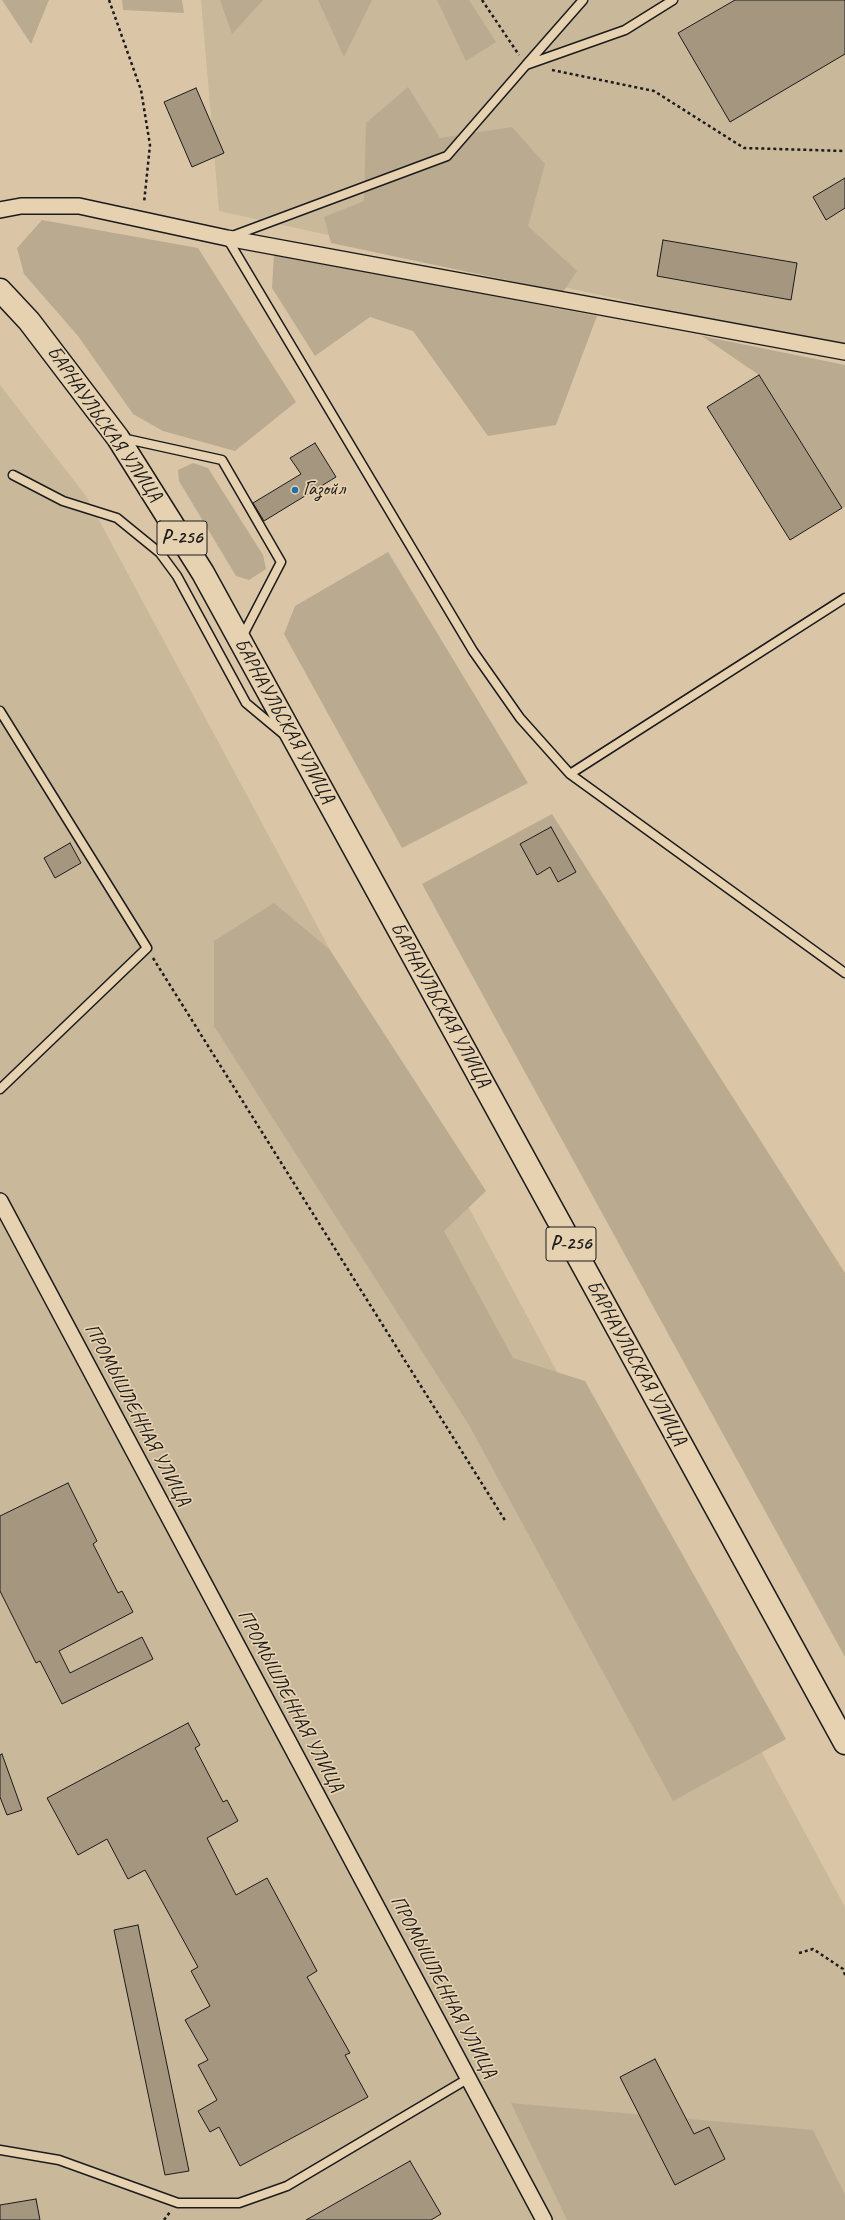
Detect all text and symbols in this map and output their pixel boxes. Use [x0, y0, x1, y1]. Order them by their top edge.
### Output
street label: БАРНАУЛЬСКАЯ УЛИЦА [41, 341, 167, 507]
place label: Газойл [303, 478, 345, 502]
marker: Газойл [290, 485, 300, 495]
road number: Р-256 [157, 521, 207, 555]
street label: БАРНАУЛЬСКАЯ УЛИЦА [229, 634, 339, 808]
street label: БАРНАУЛЬСКАЯ УЛИЦА [385, 918, 495, 1092]
road number: Р-256 [546, 1227, 596, 1261]
street label: БАРНАУЛЬСКАЯ УЛИЦА [581, 1276, 691, 1450]
street label: ПРОМЫШЛЕННАЯ УЛИЦА [79, 1320, 195, 1510]
street label: ПРОМЫШЛЕННАЯ УЛИЦА [232, 1606, 348, 1796]
street label: ПРОМЫШЛЕННАЯ УЛИЦА [385, 1892, 501, 2082]

